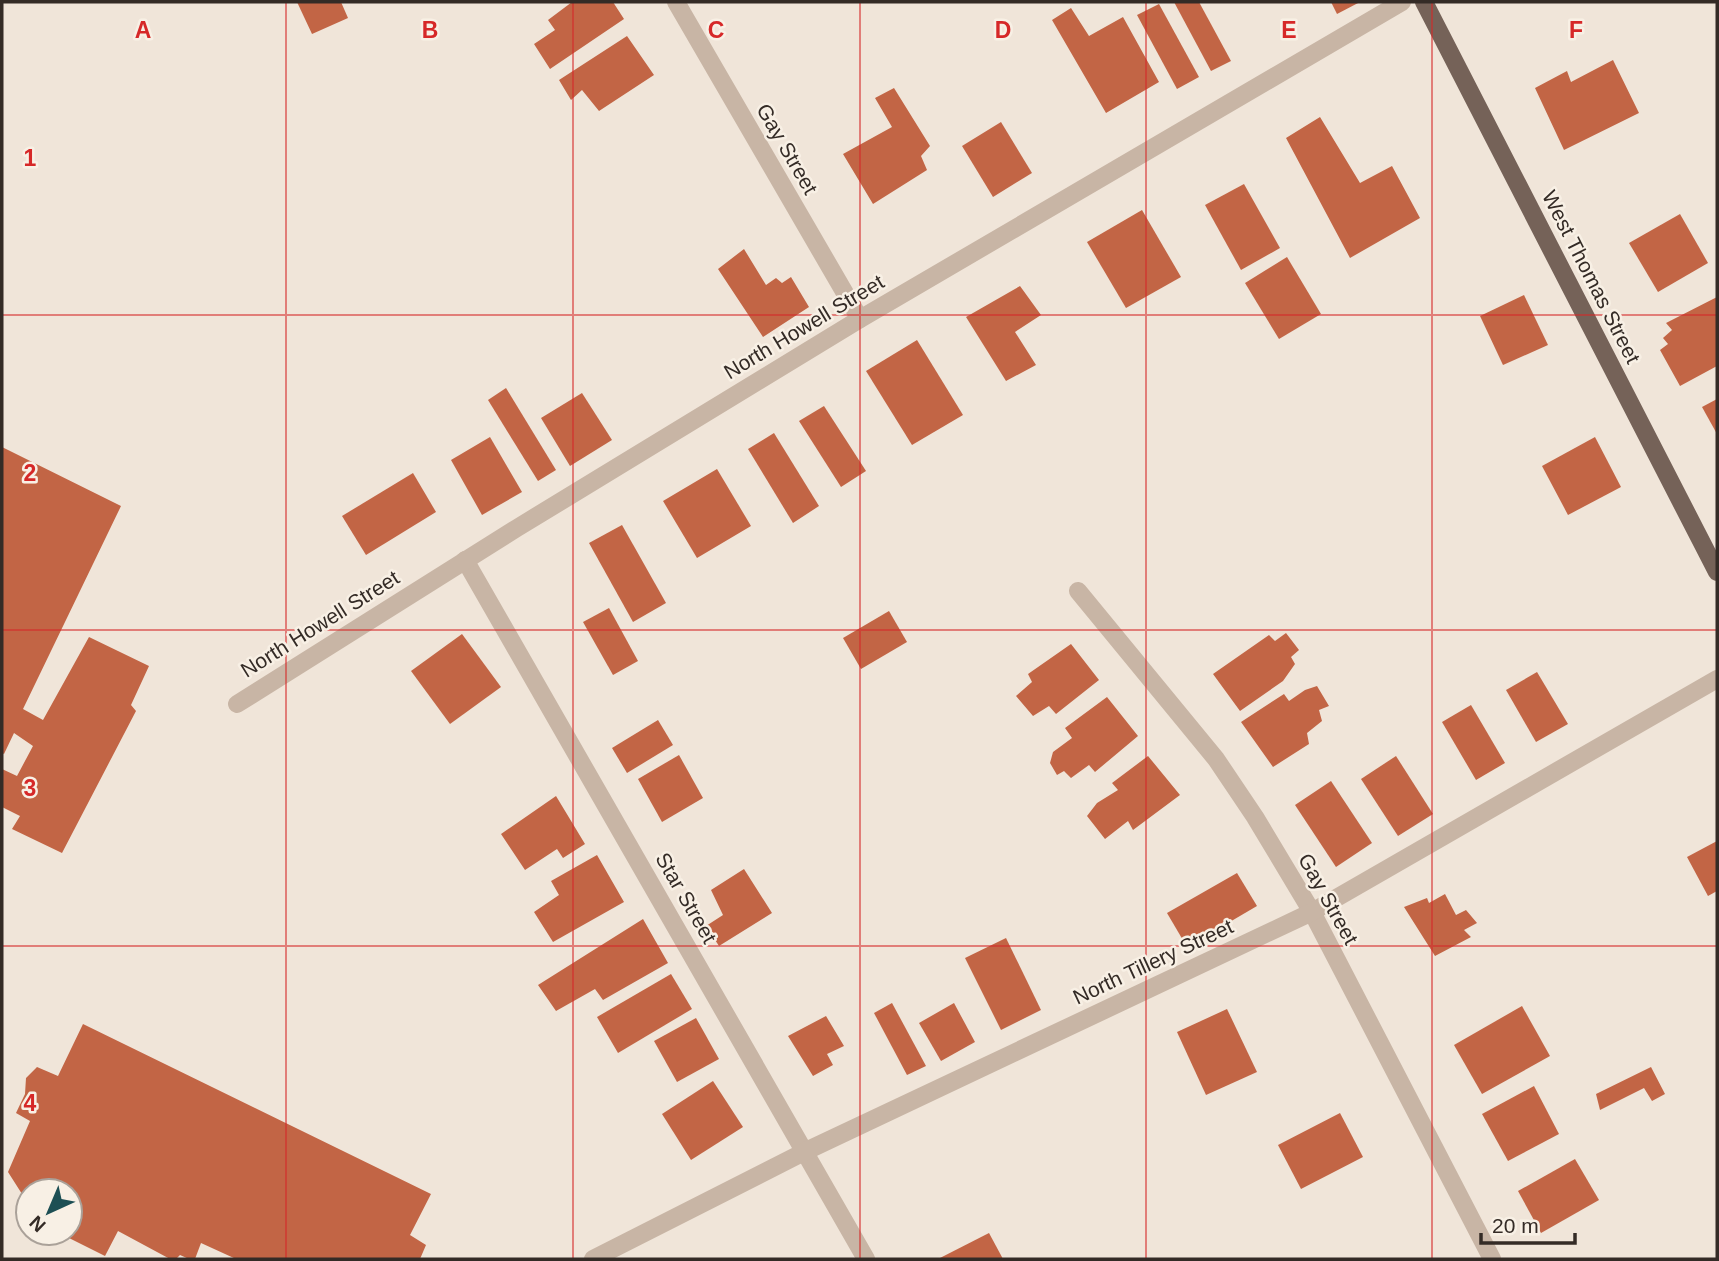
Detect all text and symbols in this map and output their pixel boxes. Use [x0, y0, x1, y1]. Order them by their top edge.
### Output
text: A [135, 17, 151, 43]
text: B [422, 17, 438, 43]
text: C [708, 17, 724, 43]
text: D [995, 17, 1011, 43]
text: E [1281, 17, 1297, 43]
text: F [1569, 17, 1583, 43]
street label: Gay Street [752, 100, 823, 198]
text: 1 [24, 145, 37, 171]
street label: West Thomas Street [1538, 187, 1645, 367]
street label: North Howell Street [720, 270, 888, 383]
text: 2 [24, 460, 36, 486]
street label: North Howell Street [236, 565, 403, 682]
text: 3 [24, 775, 36, 801]
street label: Star Street [651, 849, 722, 947]
street label: Gay Street [1294, 849, 1363, 948]
street label: North Tillery Street [1069, 914, 1237, 1009]
text: 4 [24, 1090, 37, 1116]
north arrow [14, 1177, 84, 1247]
scale bar [1481, 1202, 1576, 1246]
text: N [25, 1212, 50, 1236]
text: 20 m [1492, 1214, 1539, 1237]

